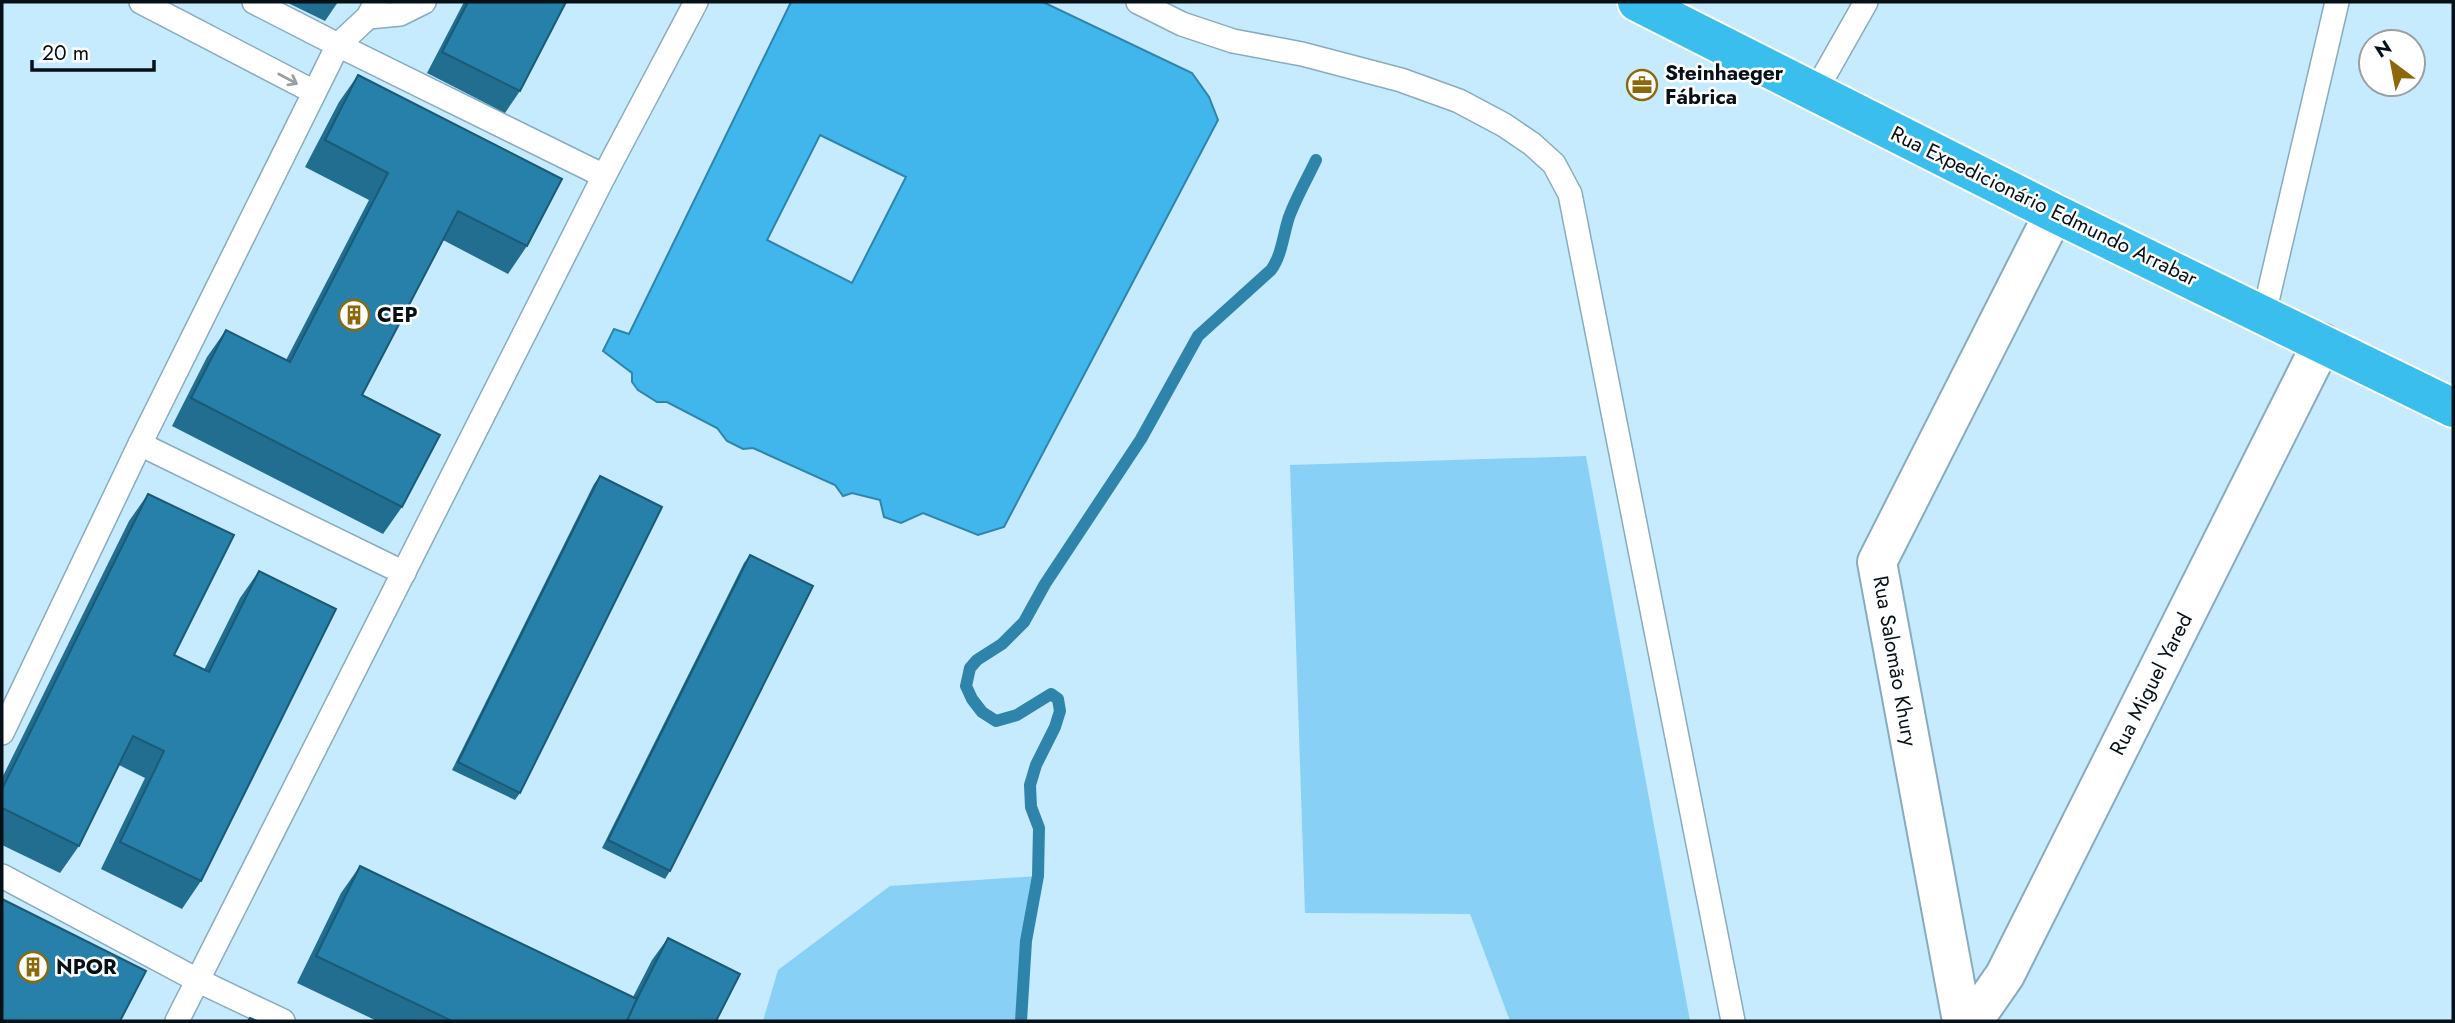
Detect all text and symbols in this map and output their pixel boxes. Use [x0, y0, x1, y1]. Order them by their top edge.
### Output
scale bar [32, 28, 154, 72]
north arrow [2357, 28, 2427, 98]
text: N [2370, 34, 2397, 64]
text: 20 m [42, 38, 89, 68]
place label: Steinhaeger Fábrica [1665, 58, 1784, 112]
office icon: Steinhaeger Fábrica [1625, 68, 1659, 102]
one-way arrow [278, 72, 298, 86]
street label: Rua Expedicionário Edmundo Arrabar [1886, 118, 2203, 294]
building icon: CEP [337, 298, 371, 332]
place label: CEP [377, 300, 417, 330]
street label: Rua Salomão Khury [1865, 573, 1925, 749]
street label: Rua Miguel Yared [2102, 608, 2200, 760]
building icon: NPOR [16, 950, 50, 984]
place label: NPOR [56, 952, 117, 982]

